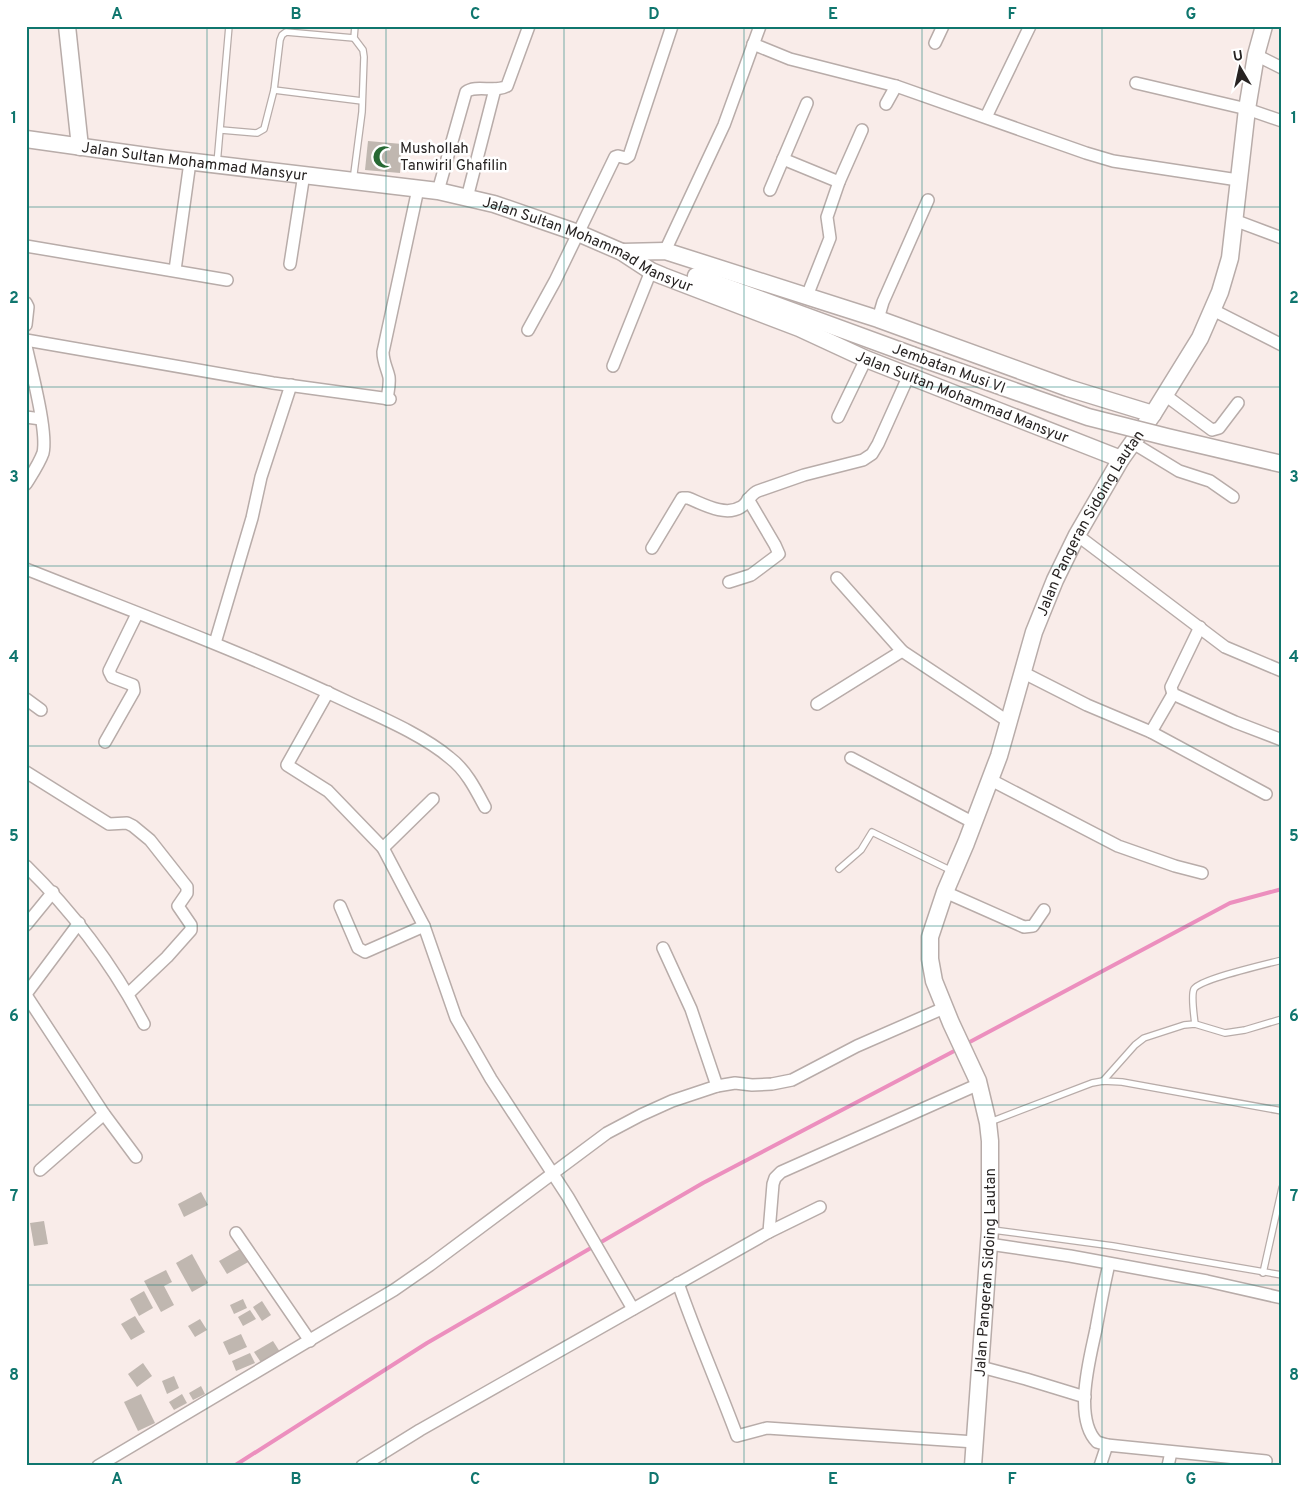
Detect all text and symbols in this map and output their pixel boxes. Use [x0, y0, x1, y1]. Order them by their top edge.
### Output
text: A [111, 5, 123, 25]
text: B [290, 5, 302, 25]
text: C [470, 5, 480, 25]
text: D [648, 5, 660, 25]
text: E [828, 5, 838, 25]
text: F [1007, 5, 1017, 25]
text: G [1186, 5, 1196, 25]
north arrow [1216, 42, 1266, 92]
text: U [1232, 47, 1244, 66]
text: 1 [11, 109, 17, 129]
text: 1 [1291, 109, 1297, 129]
street label: Jalan Sultan Mohammad Mansyur [80, 139, 308, 186]
place label: Mushollah Tanwiril Ghafilin [400, 140, 507, 176]
mosque icon: Mushollah Tanwiril Ghafilin [371, 144, 397, 170]
street label: Jalan Sultan Mohammad Mansyur [480, 194, 695, 298]
text: 2 [9, 289, 19, 309]
text: 2 [1289, 289, 1299, 309]
street label: Jembatan Musi VI [889, 340, 1008, 399]
street label: Jalan Sultan Mohammad Mansyur [852, 347, 1071, 449]
street label: Jalan Pangeran Sidoing Lautan [1033, 427, 1149, 619]
text: 3 [9, 468, 19, 488]
text: 3 [1289, 468, 1299, 488]
text: 4 [9, 648, 19, 668]
text: 4 [1289, 648, 1299, 668]
text: 5 [9, 827, 19, 847]
text: 5 [1289, 827, 1299, 847]
text: 6 [9, 1007, 19, 1027]
text: 6 [1289, 1007, 1299, 1027]
street label: Jalan Pangeran Sidoing Lautan [971, 1168, 1001, 1378]
text: 7 [10, 1187, 18, 1207]
text: 7 [1290, 1187, 1298, 1207]
text: 8 [9, 1366, 19, 1386]
text: 8 [1289, 1366, 1299, 1386]
text: A [111, 1470, 123, 1490]
text: B [290, 1470, 302, 1490]
text: C [470, 1470, 480, 1490]
text: D [648, 1470, 660, 1490]
text: E [828, 1470, 838, 1490]
text: F [1007, 1470, 1017, 1490]
text: G [1186, 1470, 1196, 1490]

